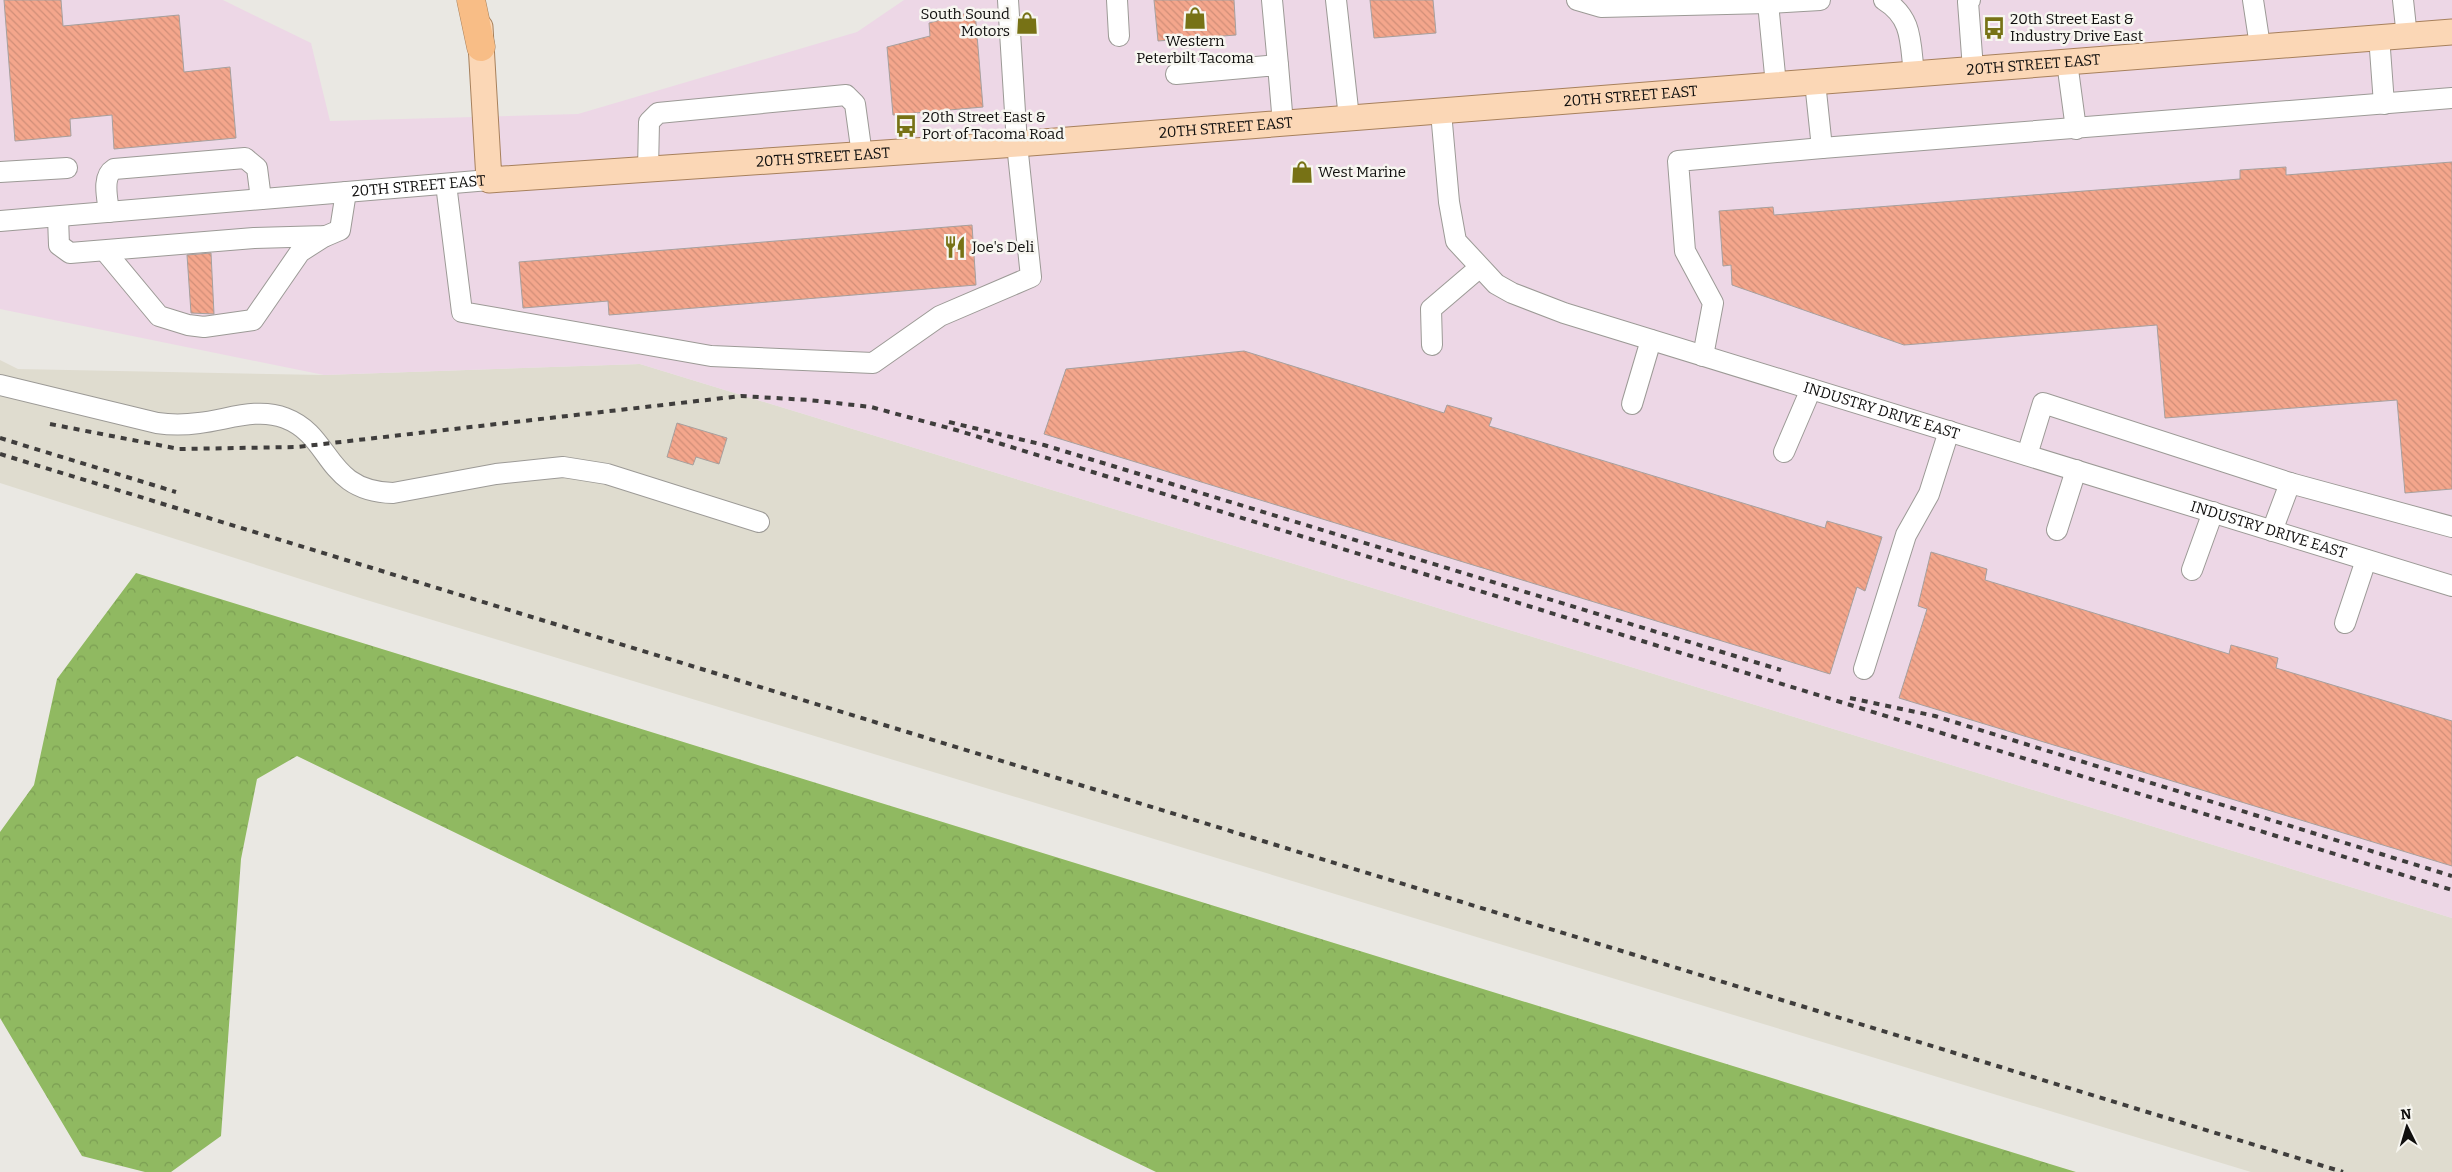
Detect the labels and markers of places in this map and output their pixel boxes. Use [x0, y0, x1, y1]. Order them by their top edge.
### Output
place label: South Sound Motors [921, 5, 1010, 40]
shop icon: Western Peterbilt Tacoma [1182, 5, 1208, 31]
shop icon: South Sound Motors [1014, 10, 1040, 36]
place label: 20th Street East & Industry Drive East [2010, 10, 2144, 45]
bus stop icon: 20th Street East & Industry Drive East [1981, 15, 2007, 41]
place label: Western Peterbilt Tacoma [1136, 32, 1254, 67]
place label: 20th Street East & Port of Tacoma Road [922, 108, 1064, 143]
bus stop icon: 20th Street East & Port of Tacoma Road [893, 113, 919, 139]
shop icon: West Marine [1289, 159, 1315, 185]
place label: West Marine [1318, 163, 1406, 181]
restaurant icon: Joe's Deli [942, 234, 968, 260]
place label: Joe's Deli [971, 238, 1035, 256]

